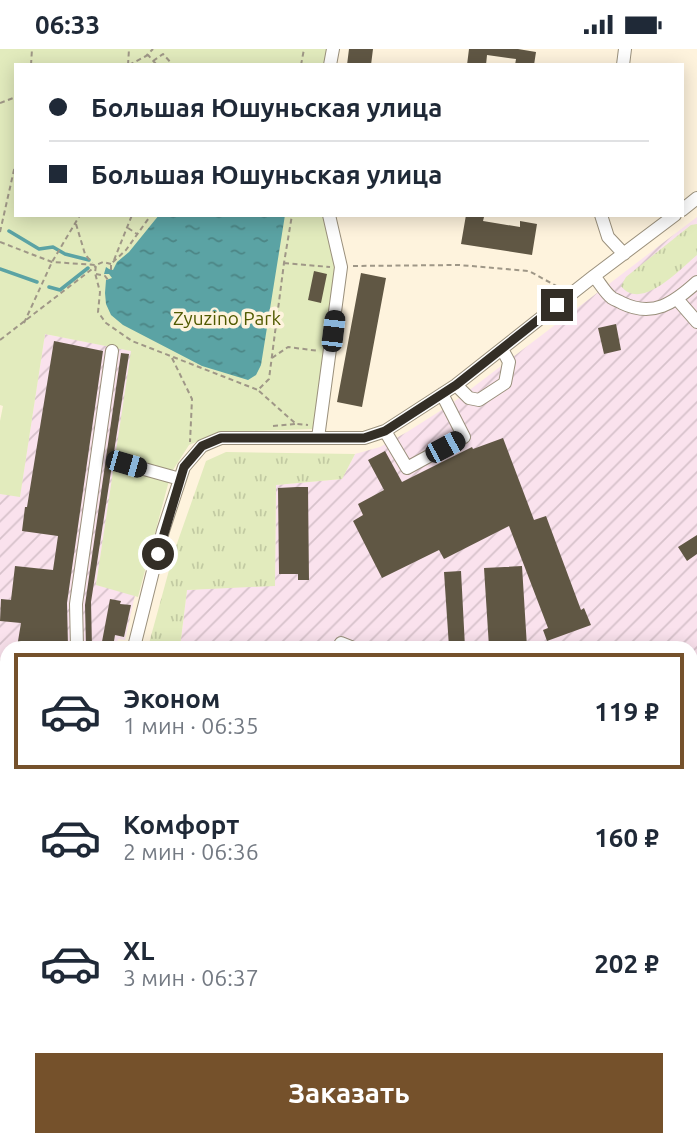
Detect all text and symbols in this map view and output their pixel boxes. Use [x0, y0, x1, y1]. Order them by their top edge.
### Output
text: 06:33 [35, 10, 100, 39]
text: Большая Юшуньская улица [91, 93, 442, 122]
text: Большая Юшуньская улица [91, 160, 442, 189]
route end [541, 289, 573, 321]
park label: Zyuzino Park [173, 307, 281, 329]
car [321, 309, 346, 353]
car [422, 428, 469, 466]
car [103, 448, 150, 480]
route start [142, 538, 174, 570]
icon: car [39, 680, 102, 743]
text: Эконом [123, 684, 220, 713]
text: 119 ₽ [594, 697, 659, 726]
text: 1 мин · 06:35 [123, 713, 259, 738]
icon: car [39, 806, 102, 869]
text: Комфорт [123, 810, 239, 839]
text: 160 ₽ [594, 823, 659, 852]
text: 2 мин · 06:36 [123, 839, 259, 864]
icon: car [39, 932, 102, 995]
text: XL [123, 936, 154, 965]
text: 202 ₽ [594, 949, 659, 978]
text: 3 мин · 06:37 [123, 965, 259, 990]
button: Заказать [35, 1053, 663, 1133]

